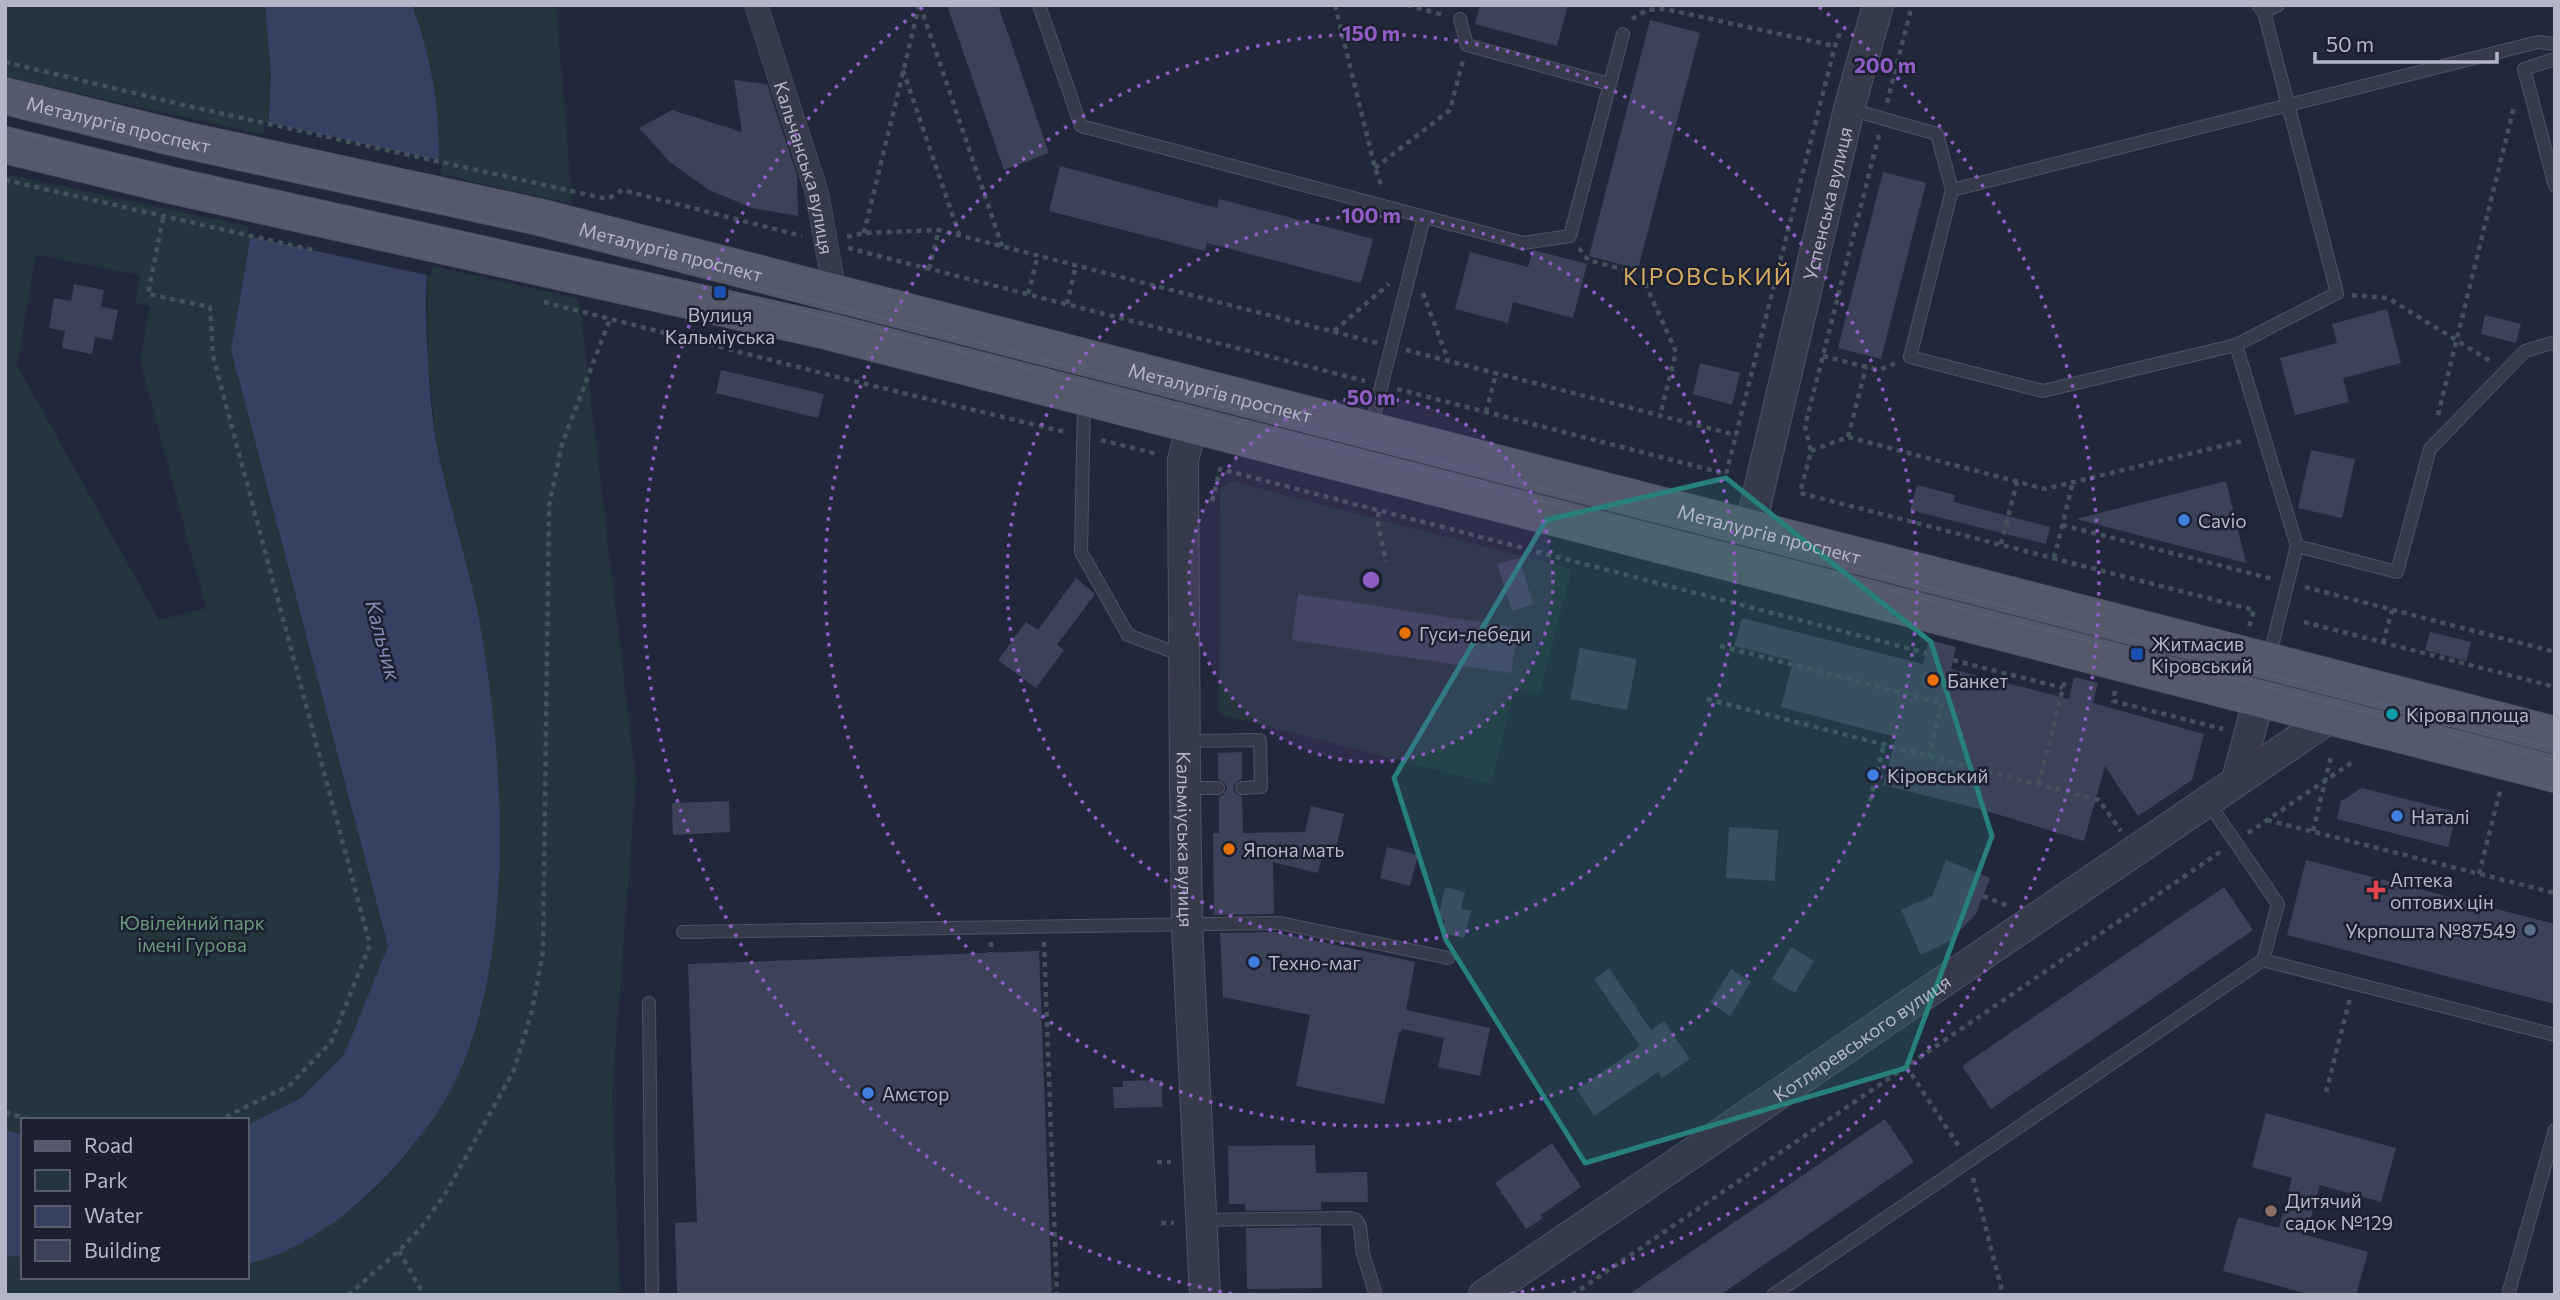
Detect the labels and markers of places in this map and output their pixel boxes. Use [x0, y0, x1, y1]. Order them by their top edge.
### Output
marker: Вулиця Кальміуська [712, 284, 728, 300]
place label: Вулиця Кальміуська [665, 303, 775, 348]
place label: Cavio [2198, 509, 2247, 532]
marker: Cavio [2176, 512, 2192, 528]
centre of rings [1359, 568, 1383, 592]
place label: Гуси-лебеди [1419, 622, 1531, 645]
marker: Гуси-лебеди [1397, 625, 1413, 641]
place label: Житмасив Кіровський [2151, 632, 2252, 677]
marker: Житмасив Кіровський [2129, 646, 2145, 662]
place label: Банкет [1947, 669, 2008, 692]
marker: Банкет [1925, 672, 1941, 688]
place label: Кірова площа [2406, 703, 2529, 726]
marker: Кірова площа [2384, 706, 2400, 722]
place label: Кіровський [1887, 764, 1988, 787]
marker: Кіровський [1865, 767, 1881, 783]
place label: Наталі [2411, 805, 2470, 828]
marker: Наталі [2389, 808, 2405, 824]
place label: Япона мать [1243, 838, 1345, 861]
marker: Япона мать [1221, 841, 1237, 857]
place label: Аптека оптових цін [2390, 868, 2494, 913]
marker: Аптека оптових цін [2368, 882, 2384, 898]
place label: Укрпошта №87549 [2345, 919, 2516, 942]
marker: Укрпошта №87549 [2522, 922, 2538, 938]
place label: Техно-маг [1268, 951, 1361, 974]
marker: Техно-маг [1246, 954, 1262, 970]
place label: Амстор [882, 1082, 949, 1105]
marker: Амстор [860, 1085, 876, 1101]
place label: Дитячий садок №129 [2285, 1189, 2393, 1234]
marker: Дитячий садок №129 [2263, 1203, 2279, 1219]

